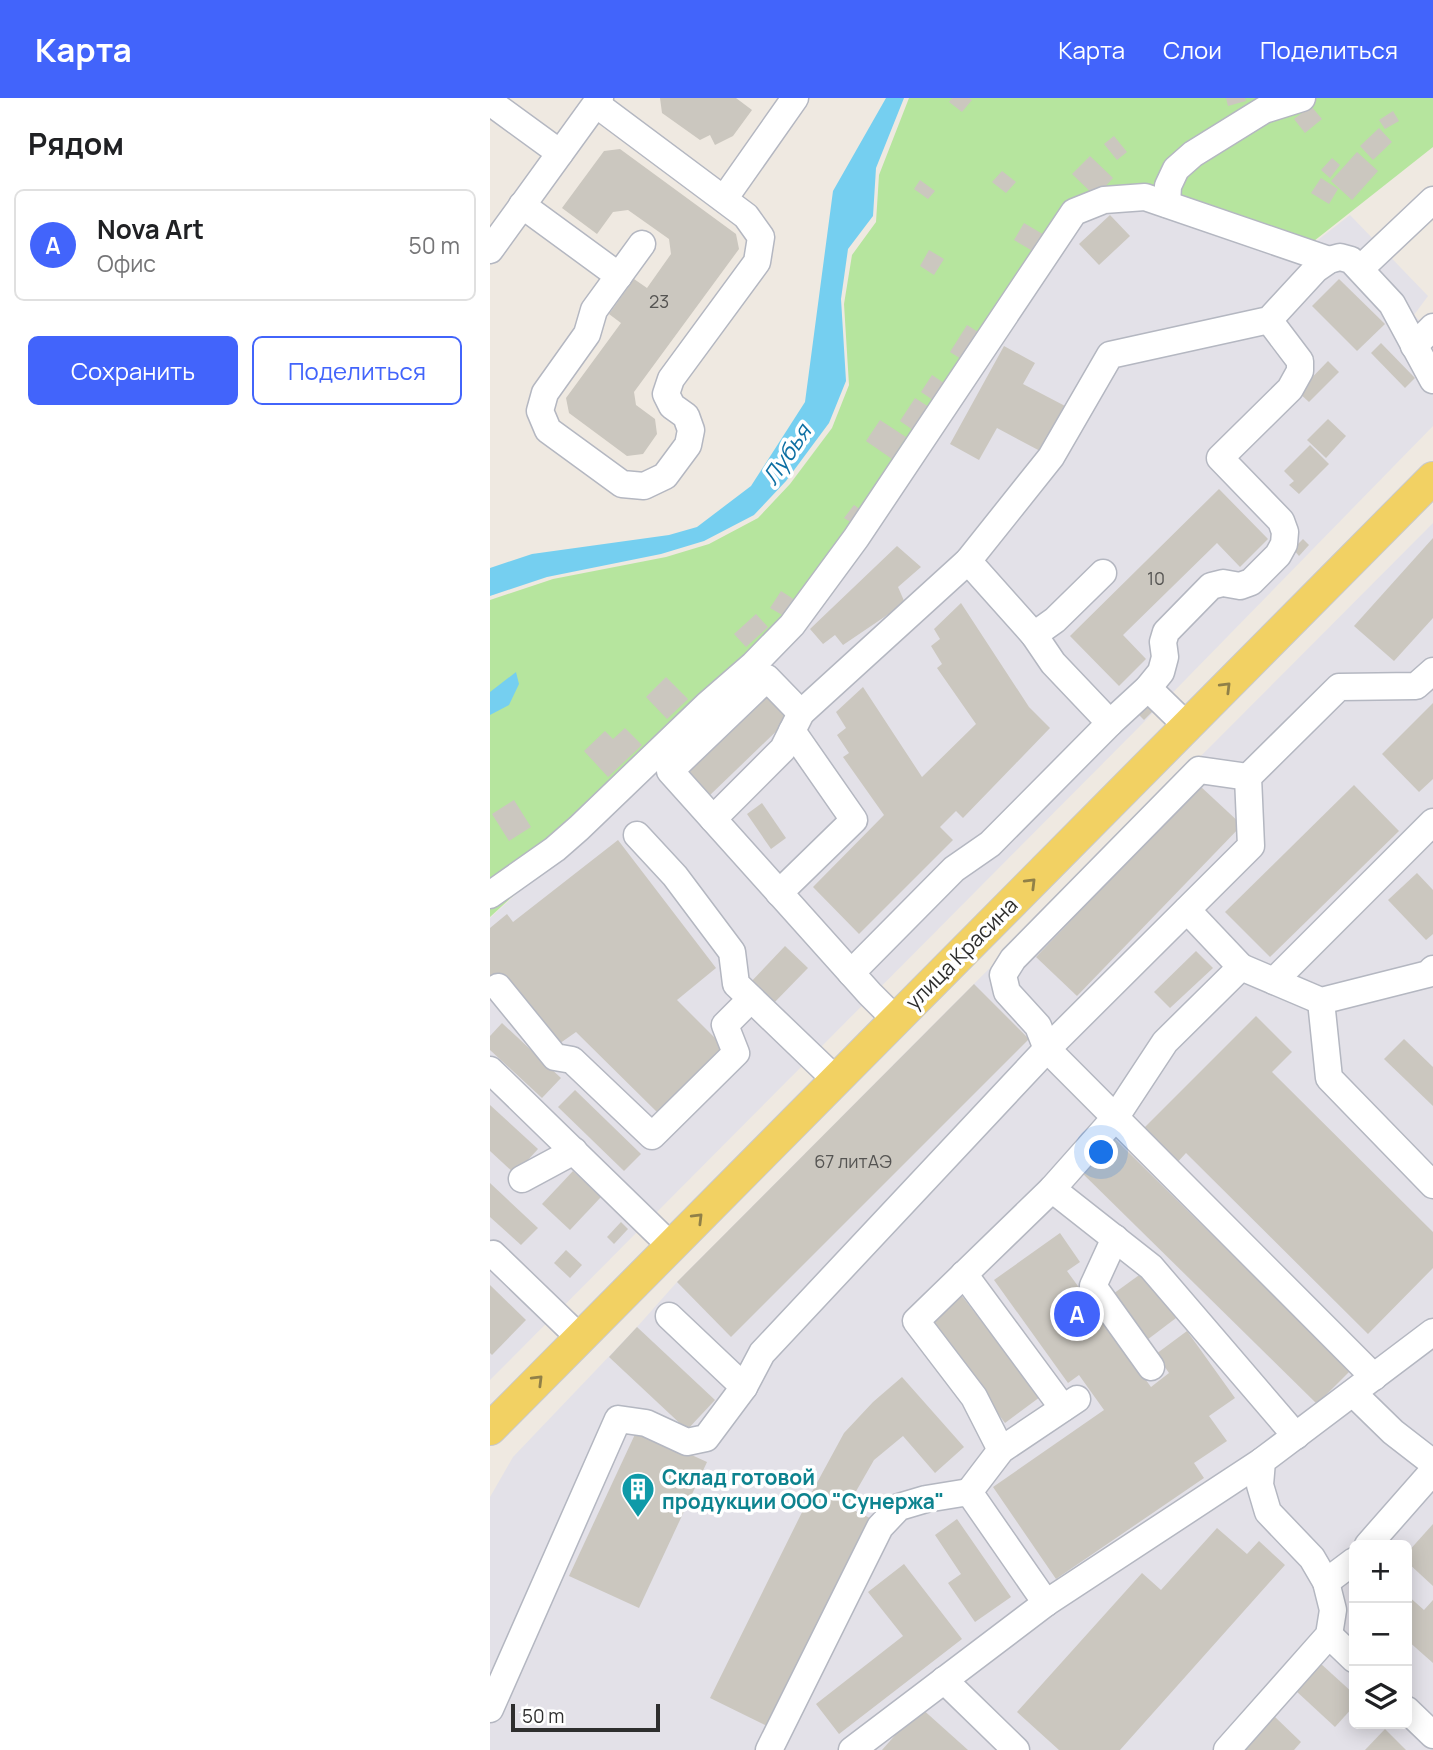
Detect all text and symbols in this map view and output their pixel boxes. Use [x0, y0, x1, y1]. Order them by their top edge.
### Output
text: Карта [35, 27, 132, 72]
text: Карта [1058, 33, 1125, 66]
text: Слои [1163, 33, 1222, 66]
text: Поделиться [1260, 33, 1398, 66]
text: Рядом [28, 123, 124, 164]
text: Nova Art [97, 211, 204, 247]
text: A [45, 229, 61, 261]
text: 50 m [409, 229, 460, 261]
text: Офис [97, 247, 156, 279]
house number: 23 [649, 289, 669, 313]
button: Сохранить [28, 336, 238, 405]
button: Поделиться [252, 336, 462, 405]
water label: Лубья [754, 416, 819, 491]
house number: 10 [1147, 566, 1165, 590]
one-way arrow [1217, 682, 1230, 695]
one-way arrow [1022, 878, 1035, 891]
street label: улица Красина [899, 891, 1023, 1015]
your location [1084, 1135, 1118, 1169]
house number: 67 литАЭ [814, 1149, 892, 1173]
one-way arrow [689, 1214, 702, 1227]
pin: A [1054, 1288, 1100, 1340]
one-way arrow [530, 1376, 543, 1389]
place label: Склад готовой продукции ООО "Сунержа" [662, 1463, 944, 1515]
building icon: Склад готовой продукции ООО "Сунержа" [619, 1470, 657, 1519]
map controls [1349, 1540, 1412, 1729]
button: + [1349, 1540, 1412, 1603]
button: − [1349, 1603, 1412, 1666]
button: layers [1349, 1666, 1412, 1729]
scale bar [511, 1701, 660, 1733]
text: 50 m [522, 1703, 564, 1729]

